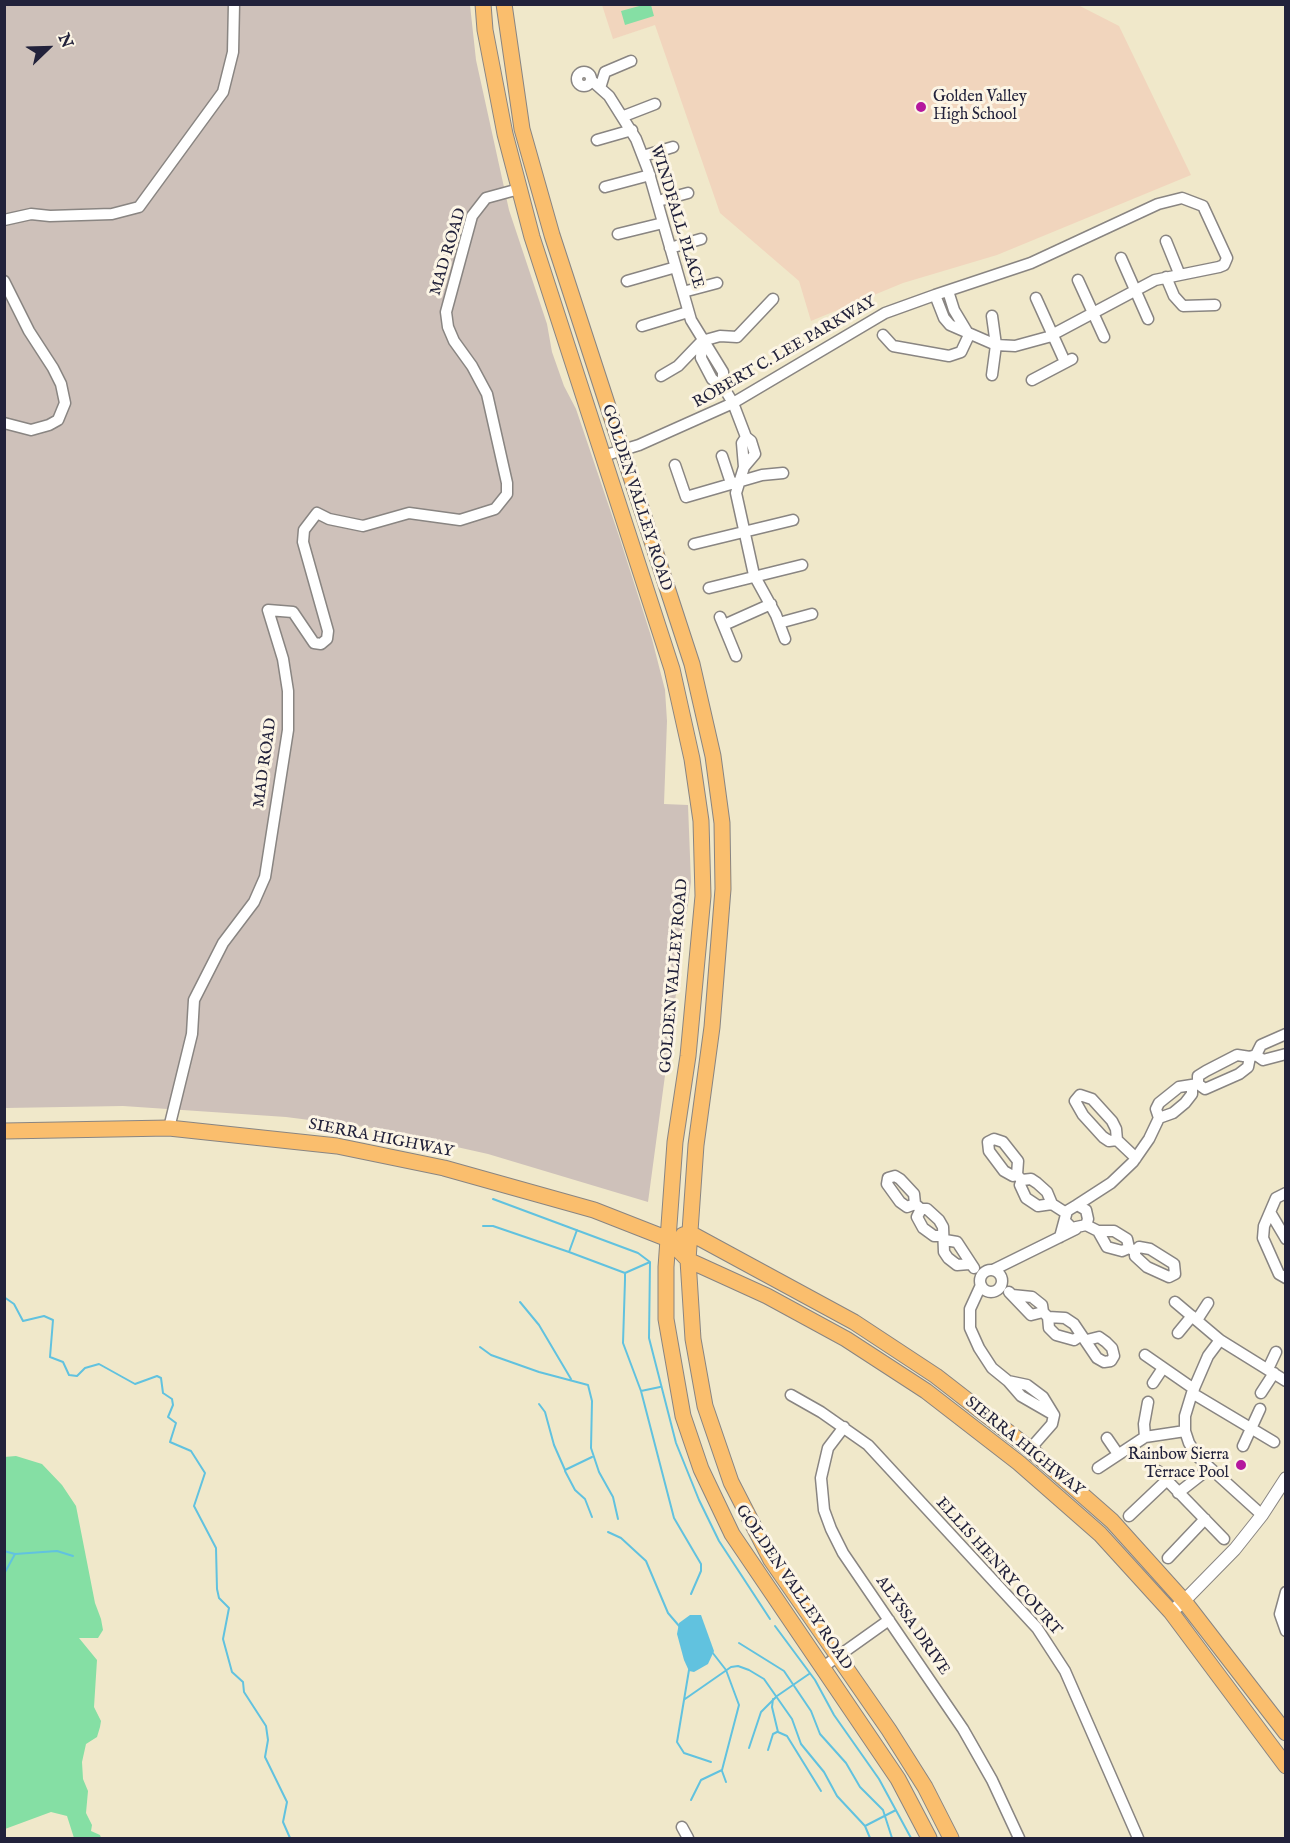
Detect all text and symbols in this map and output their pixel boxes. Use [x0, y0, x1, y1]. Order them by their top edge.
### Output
north arrow [18, 18, 78, 78]
text: N [53, 31, 76, 51]
place label: Golden Valley High School [933, 88, 1027, 126]
marker: Golden Valley High School [914, 100, 928, 114]
street label: WINDFALL PLACE [645, 143, 707, 291]
street label: MAD ROAD [427, 206, 471, 298]
street label: ROBERT C. LEE PARKWAY [690, 293, 880, 413]
street label: GOLDEN VALLEY ROAD [597, 402, 675, 594]
street label: MAD ROAD [250, 717, 282, 809]
street label: GOLDEN VALLEY ROAD [657, 878, 693, 1074]
street label: SIERRA HIGHWAY [307, 1116, 455, 1162]
street label: SIERRA HIGHWAY [961, 1393, 1087, 1501]
place label: Rainbow Sierra Terrace Pool [1128, 1446, 1229, 1484]
marker: Rainbow Sierra Terrace Pool [1234, 1458, 1248, 1472]
street label: ELLIS HENRY COURT [931, 1494, 1065, 1640]
street label: GOLDEN VALLEY ROAD [730, 1502, 856, 1674]
street label: ALYSSA DRIVE [871, 1573, 953, 1679]

